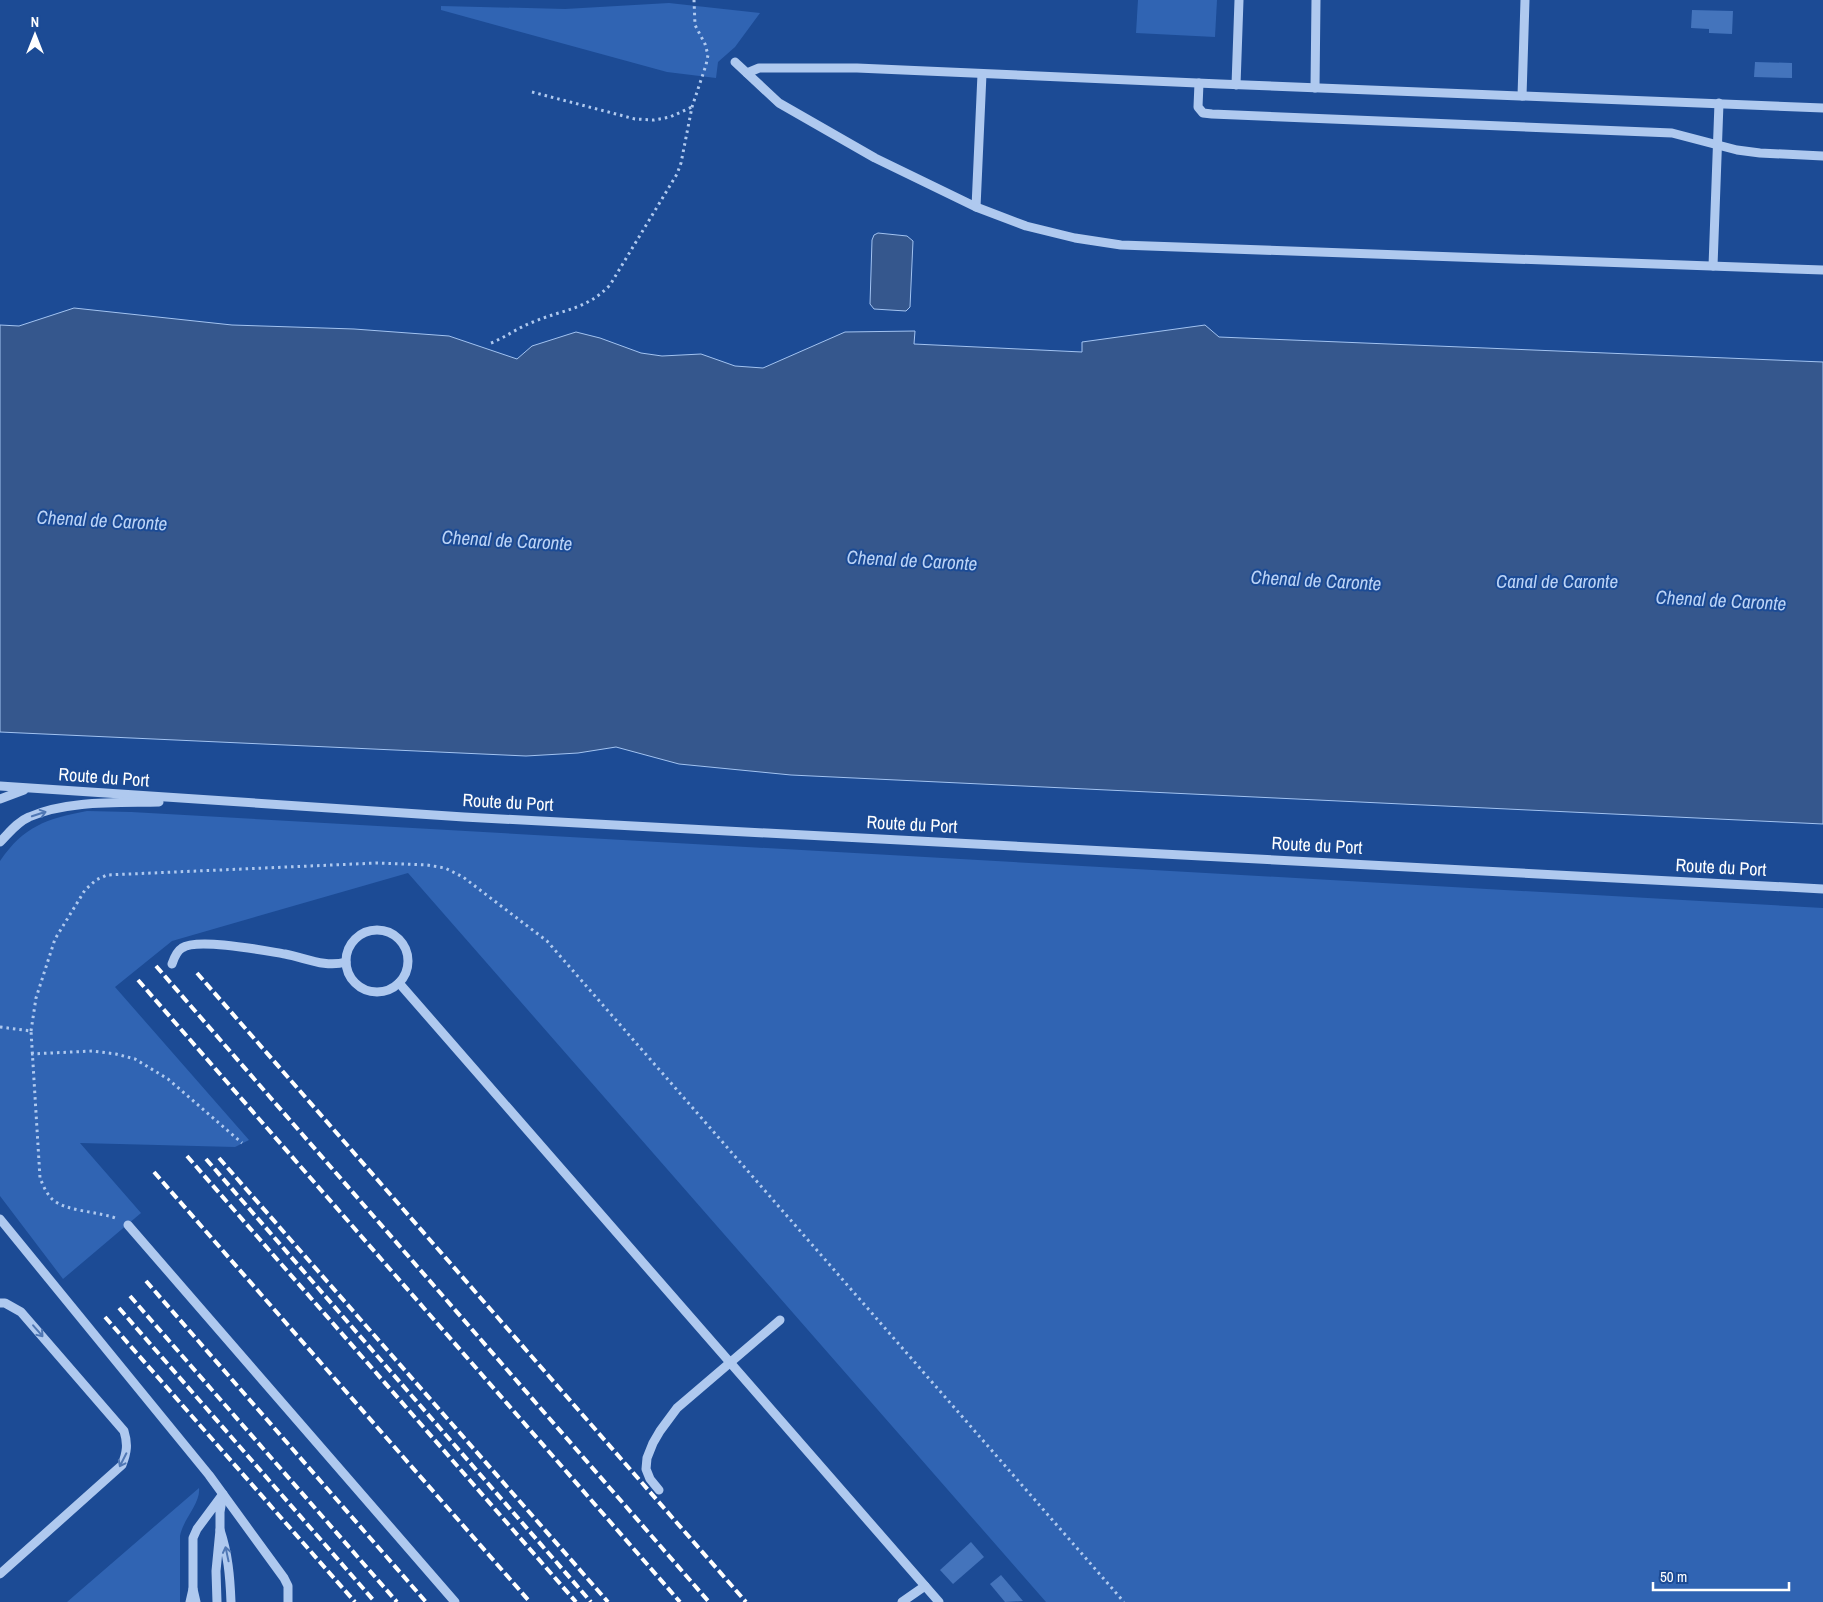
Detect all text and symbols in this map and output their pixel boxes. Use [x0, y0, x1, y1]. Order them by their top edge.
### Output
north arrow [10, 10, 60, 60]
text: N [31, 13, 39, 31]
water label: Chenal de Caronte [36, 504, 168, 536]
water label: Chenal de Caronte [441, 524, 573, 556]
water label: Chenal de Caronte [846, 544, 978, 576]
water label: Chenal de Caronte [1250, 564, 1382, 596]
water label: Canal de Caronte [1496, 568, 1618, 594]
water label: Chenal de Caronte [1655, 584, 1787, 616]
street label: Route du Port [58, 761, 150, 793]
street label: Route du Port [462, 787, 554, 817]
one-way arrow [30, 809, 46, 818]
street label: Route du Port [866, 809, 958, 839]
street label: Route du Port [1271, 830, 1363, 860]
street label: Route du Port [1675, 852, 1767, 882]
one-way arrow [32, 1324, 43, 1337]
one-way arrow [118, 1452, 128, 1467]
one-way arrow [222, 1546, 231, 1562]
scale bar [1653, 1560, 1789, 1592]
text: 50 m [1660, 1566, 1687, 1587]

